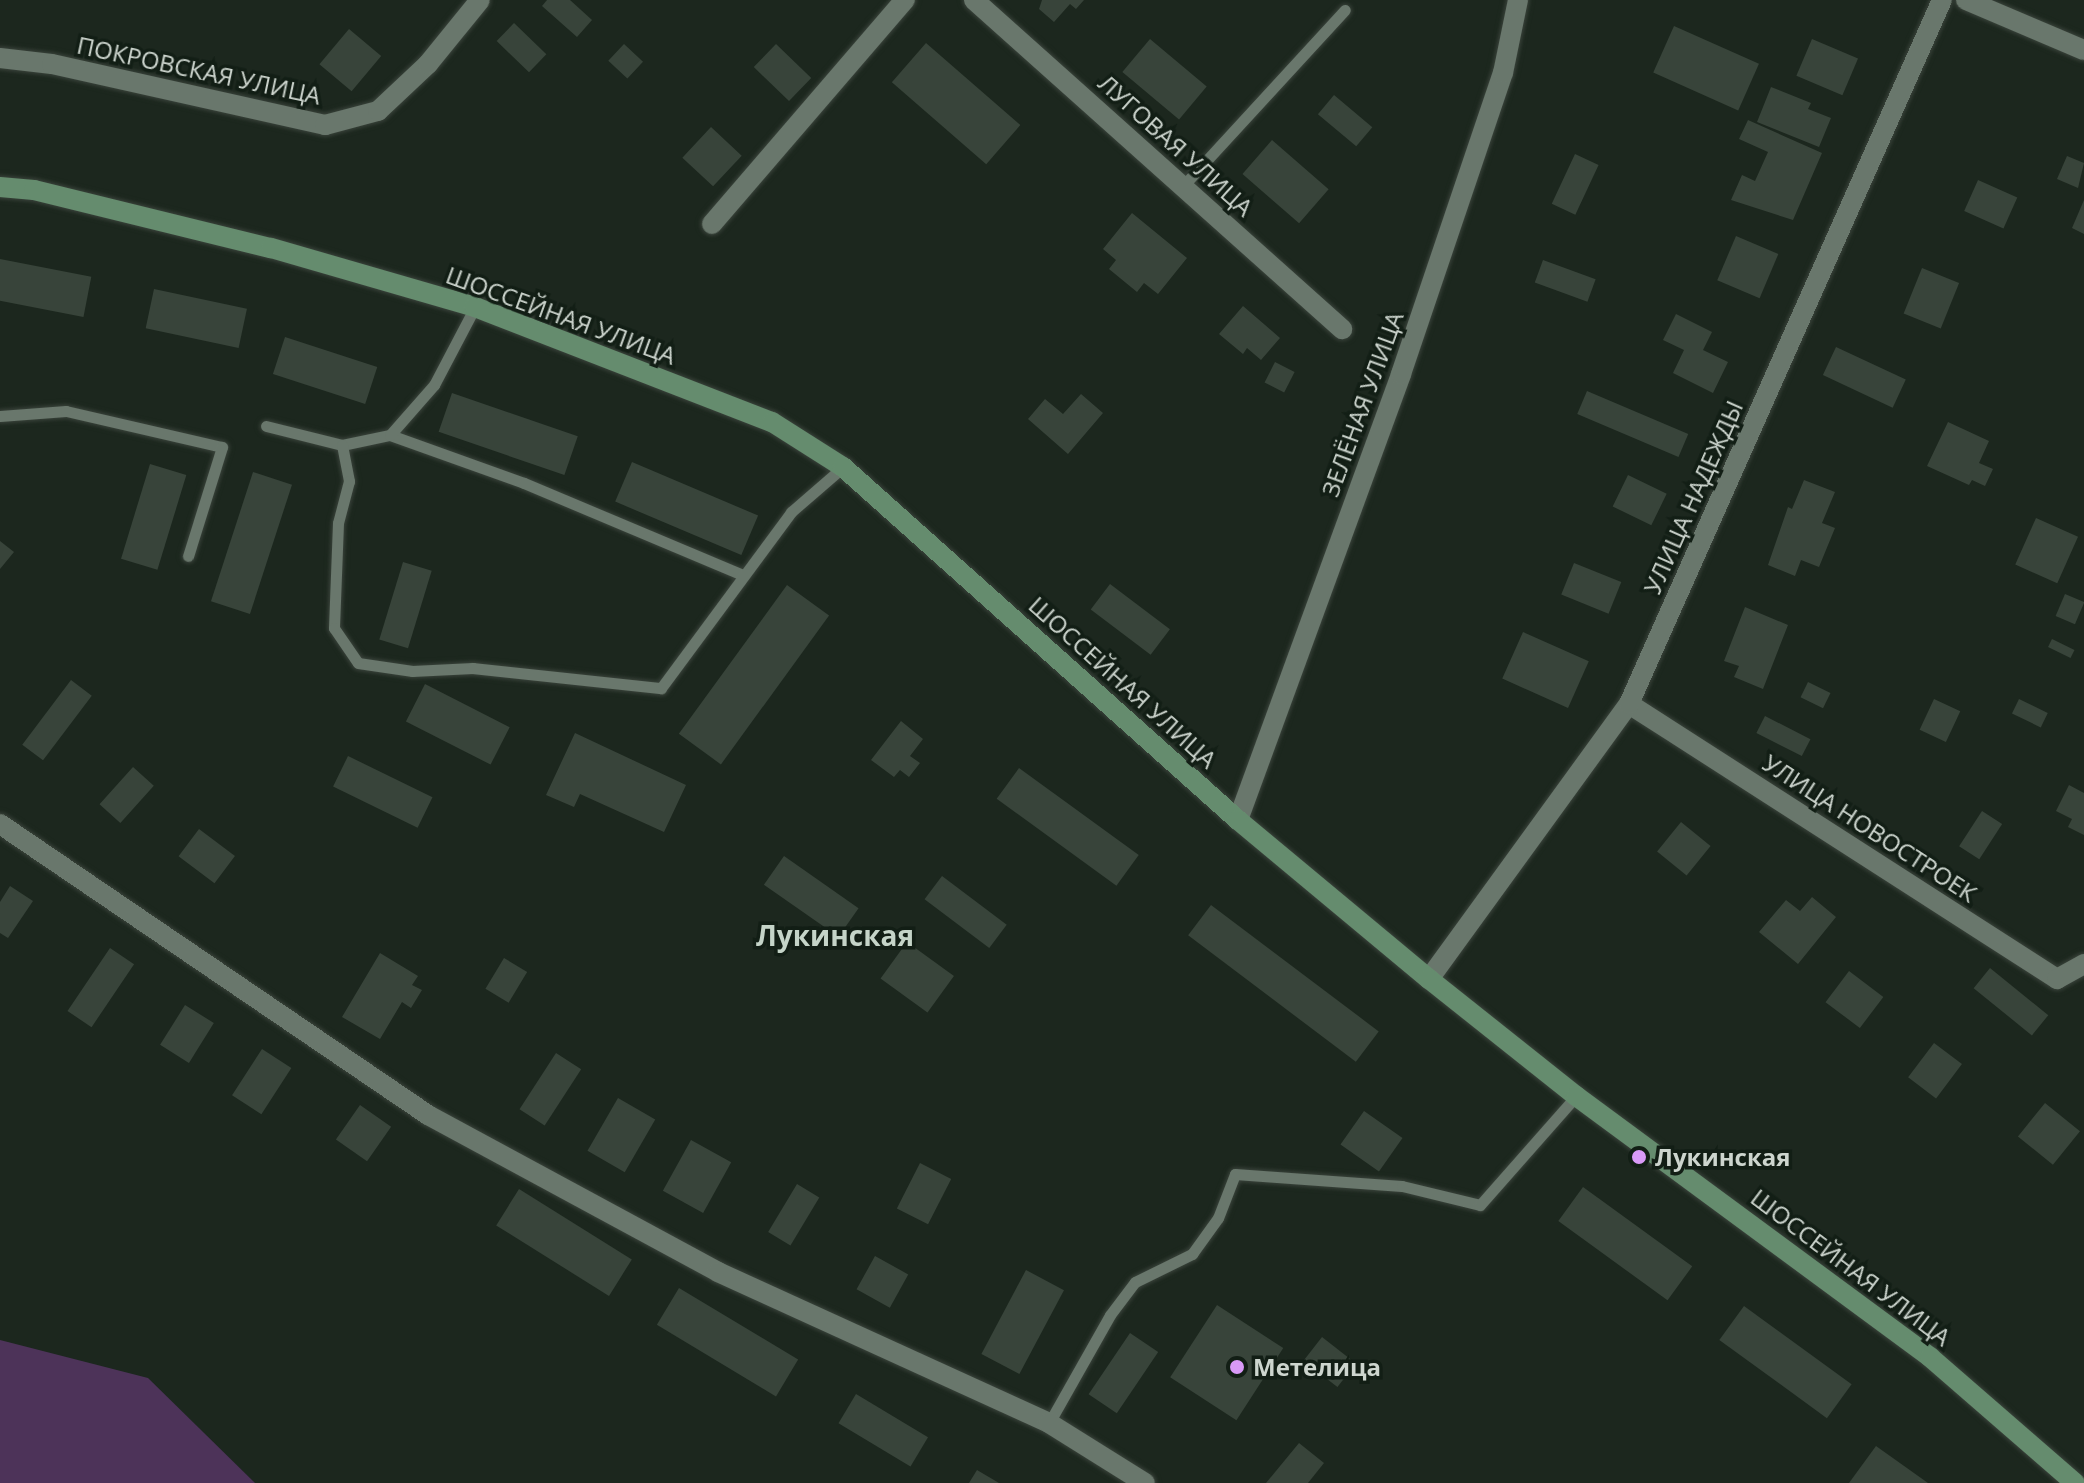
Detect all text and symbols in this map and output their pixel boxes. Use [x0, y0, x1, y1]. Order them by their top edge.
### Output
street label: ПОКРОВСКАЯ УЛИЦА [74, 30, 324, 110]
street label: ЛУГОВАЯ УЛИЦА [1093, 68, 1259, 222]
street label: ШОССЕЙНАЯ УЛИЦА [442, 260, 680, 370]
street label: ЗЕЛЁНАЯ УЛИЦА [1315, 308, 1409, 500]
street label: УЛИЦА НАДЕЖДЫ [1637, 396, 1749, 598]
street label: ШОССЕЙНАЯ УЛИЦА [1023, 590, 1223, 774]
street label: УЛИЦА НОВОСТРОЕК [1758, 748, 1982, 908]
district label: Лукинская [756, 918, 914, 952]
place label: Лукинская [1655, 1143, 1790, 1171]
marker: Лукинская [1630, 1148, 1648, 1166]
street label: ШОССЕЙНАЯ УЛИЦА [1746, 1183, 1956, 1351]
place label: Метелица [1253, 1353, 1381, 1381]
marker: Метелица [1228, 1358, 1246, 1376]

